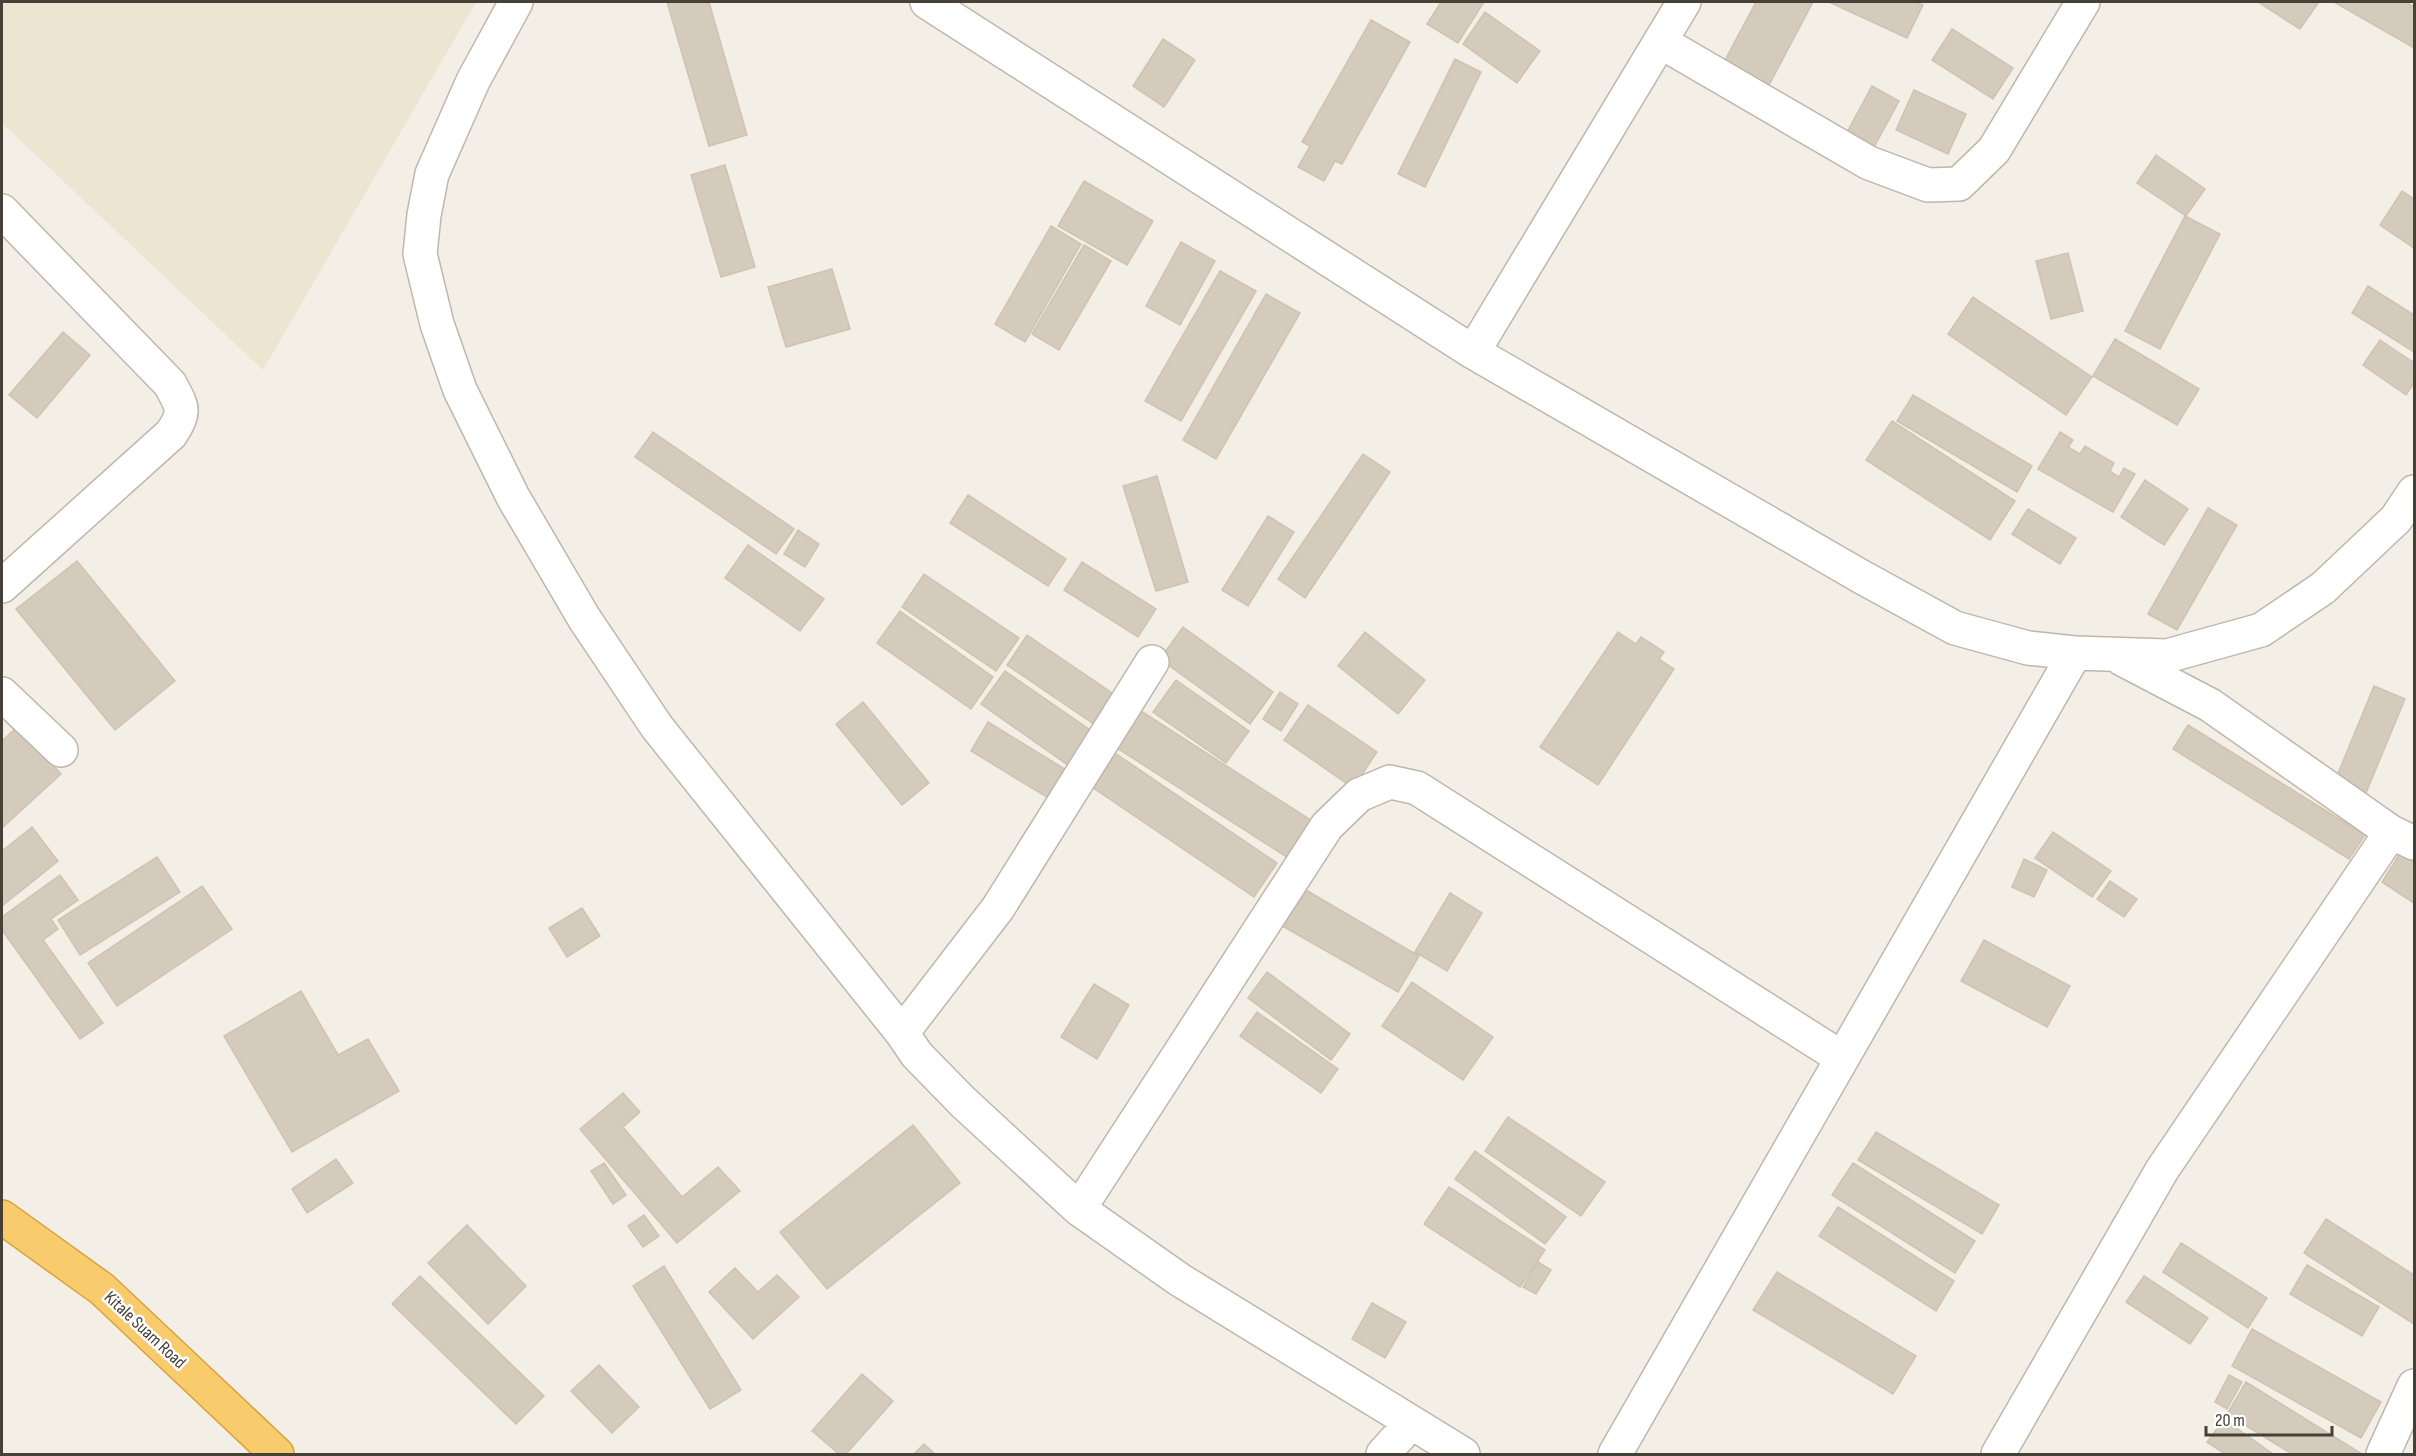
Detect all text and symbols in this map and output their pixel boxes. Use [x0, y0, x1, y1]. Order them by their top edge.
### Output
street label: Kitale Suam Road [100, 1287, 190, 1373]
scale bar [2206, 1399, 2332, 1437]
text: 20 m [2215, 1410, 2245, 1431]

